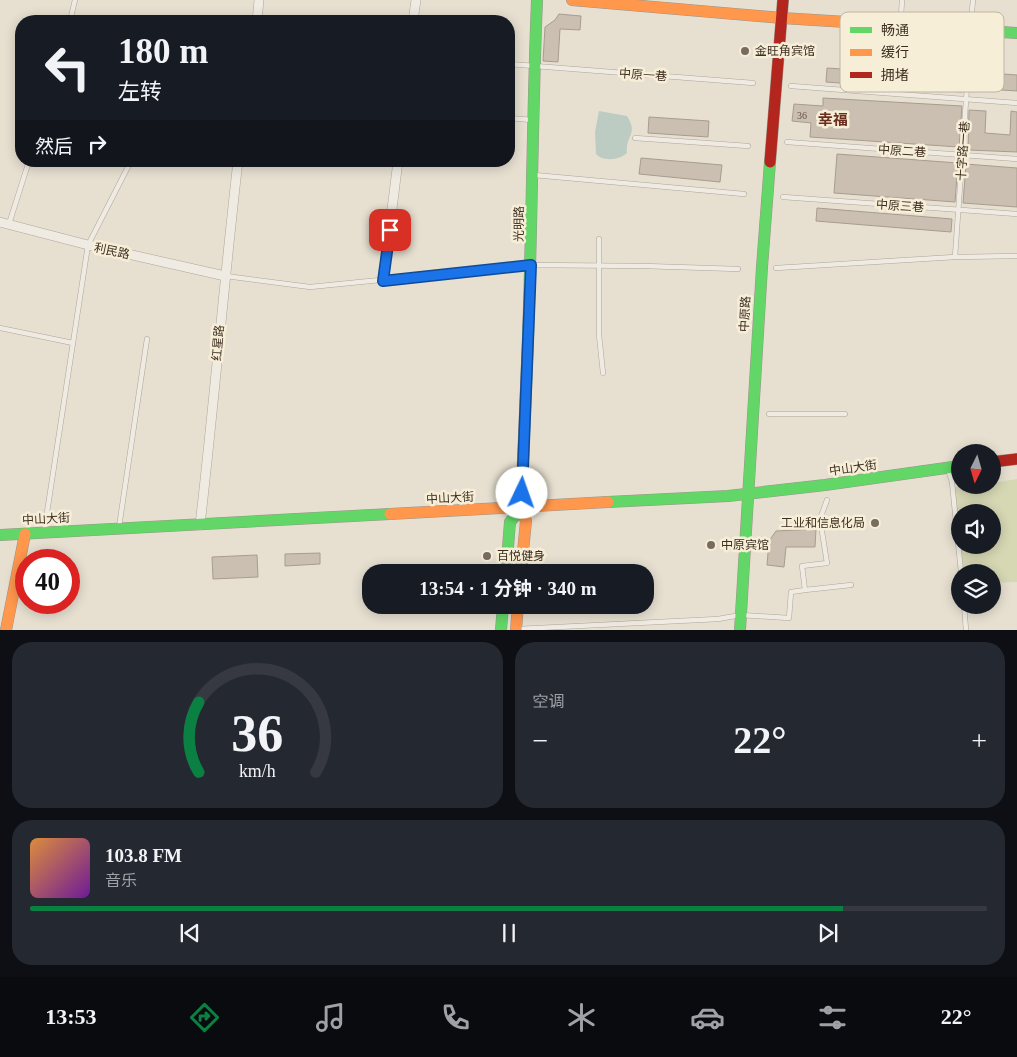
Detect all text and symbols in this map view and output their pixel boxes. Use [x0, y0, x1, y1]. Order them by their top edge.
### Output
legend [840, 12, 1004, 92]
text: 畅通 [881, 23, 909, 38]
text: 180 m [118, 32, 208, 71]
icon: left [35, 35, 100, 100]
place label: 金旺角宾馆 [755, 44, 815, 58]
marker: 金旺角宾馆 [739, 45, 751, 57]
text: 缓行 [881, 45, 909, 60]
street label: 中原一巷 [619, 66, 667, 84]
text: 拥堵 [881, 68, 909, 83]
text: 左转 [118, 79, 162, 104]
house number: 36 [797, 110, 807, 121]
district label: 幸福 [818, 112, 848, 128]
street label: 十字路一巷 [954, 121, 972, 181]
icon: right [83, 130, 111, 158]
text: 然后 [35, 136, 73, 157]
street label: 中原二巷 [878, 142, 926, 160]
street label: 中原三巷 [876, 197, 924, 215]
street label: 光明路 [512, 206, 526, 242]
pin [369, 209, 411, 251]
icon: arrive [376, 216, 404, 244]
street label: 利民路 [93, 240, 131, 262]
street label: 中原路 [737, 296, 753, 332]
street label: 红星路 [209, 324, 227, 362]
north arrow [951, 444, 1001, 494]
map controls [951, 444, 1001, 614]
street label: 中山大街 [828, 458, 878, 478]
position arrow [495, 466, 547, 518]
street label: 中山大街 [426, 490, 474, 506]
button: sound [951, 504, 1001, 554]
street label: 中山大街 [22, 511, 70, 527]
place label: 工业和信息化局 [781, 516, 865, 530]
marker: 工业和信息化局 [869, 517, 881, 529]
place label: 中原宾馆 [721, 538, 769, 552]
marker: 中原宾馆 [705, 539, 717, 551]
speed limit sign: 40 [15, 549, 80, 614]
place label: 百悦健身 [497, 549, 545, 563]
marker: 百悦健身 [481, 550, 493, 562]
button: layers [951, 564, 1001, 614]
text: 13:54 · 1 分钟 · 340 m [419, 578, 597, 599]
text: 空调 [533, 693, 565, 710]
text: 36 [231, 705, 283, 762]
text: 22° [733, 719, 786, 761]
text: − [533, 725, 548, 756]
text: + [971, 725, 987, 756]
text: km/h [239, 761, 276, 781]
text: 103.8 FM [105, 845, 182, 866]
text: 音乐 [105, 872, 137, 889]
icon: previous [176, 919, 204, 947]
icon: pause [495, 919, 523, 947]
icon: next [814, 919, 842, 947]
icon: directions [187, 1000, 222, 1035]
icon: music [313, 1000, 348, 1035]
icon: phone [438, 1000, 473, 1035]
icon: climate [564, 1000, 599, 1035]
icon: car [690, 1000, 725, 1035]
icon: filters [815, 1000, 850, 1035]
text: 13:53 [45, 1004, 97, 1029]
text: 22° [941, 1004, 972, 1029]

